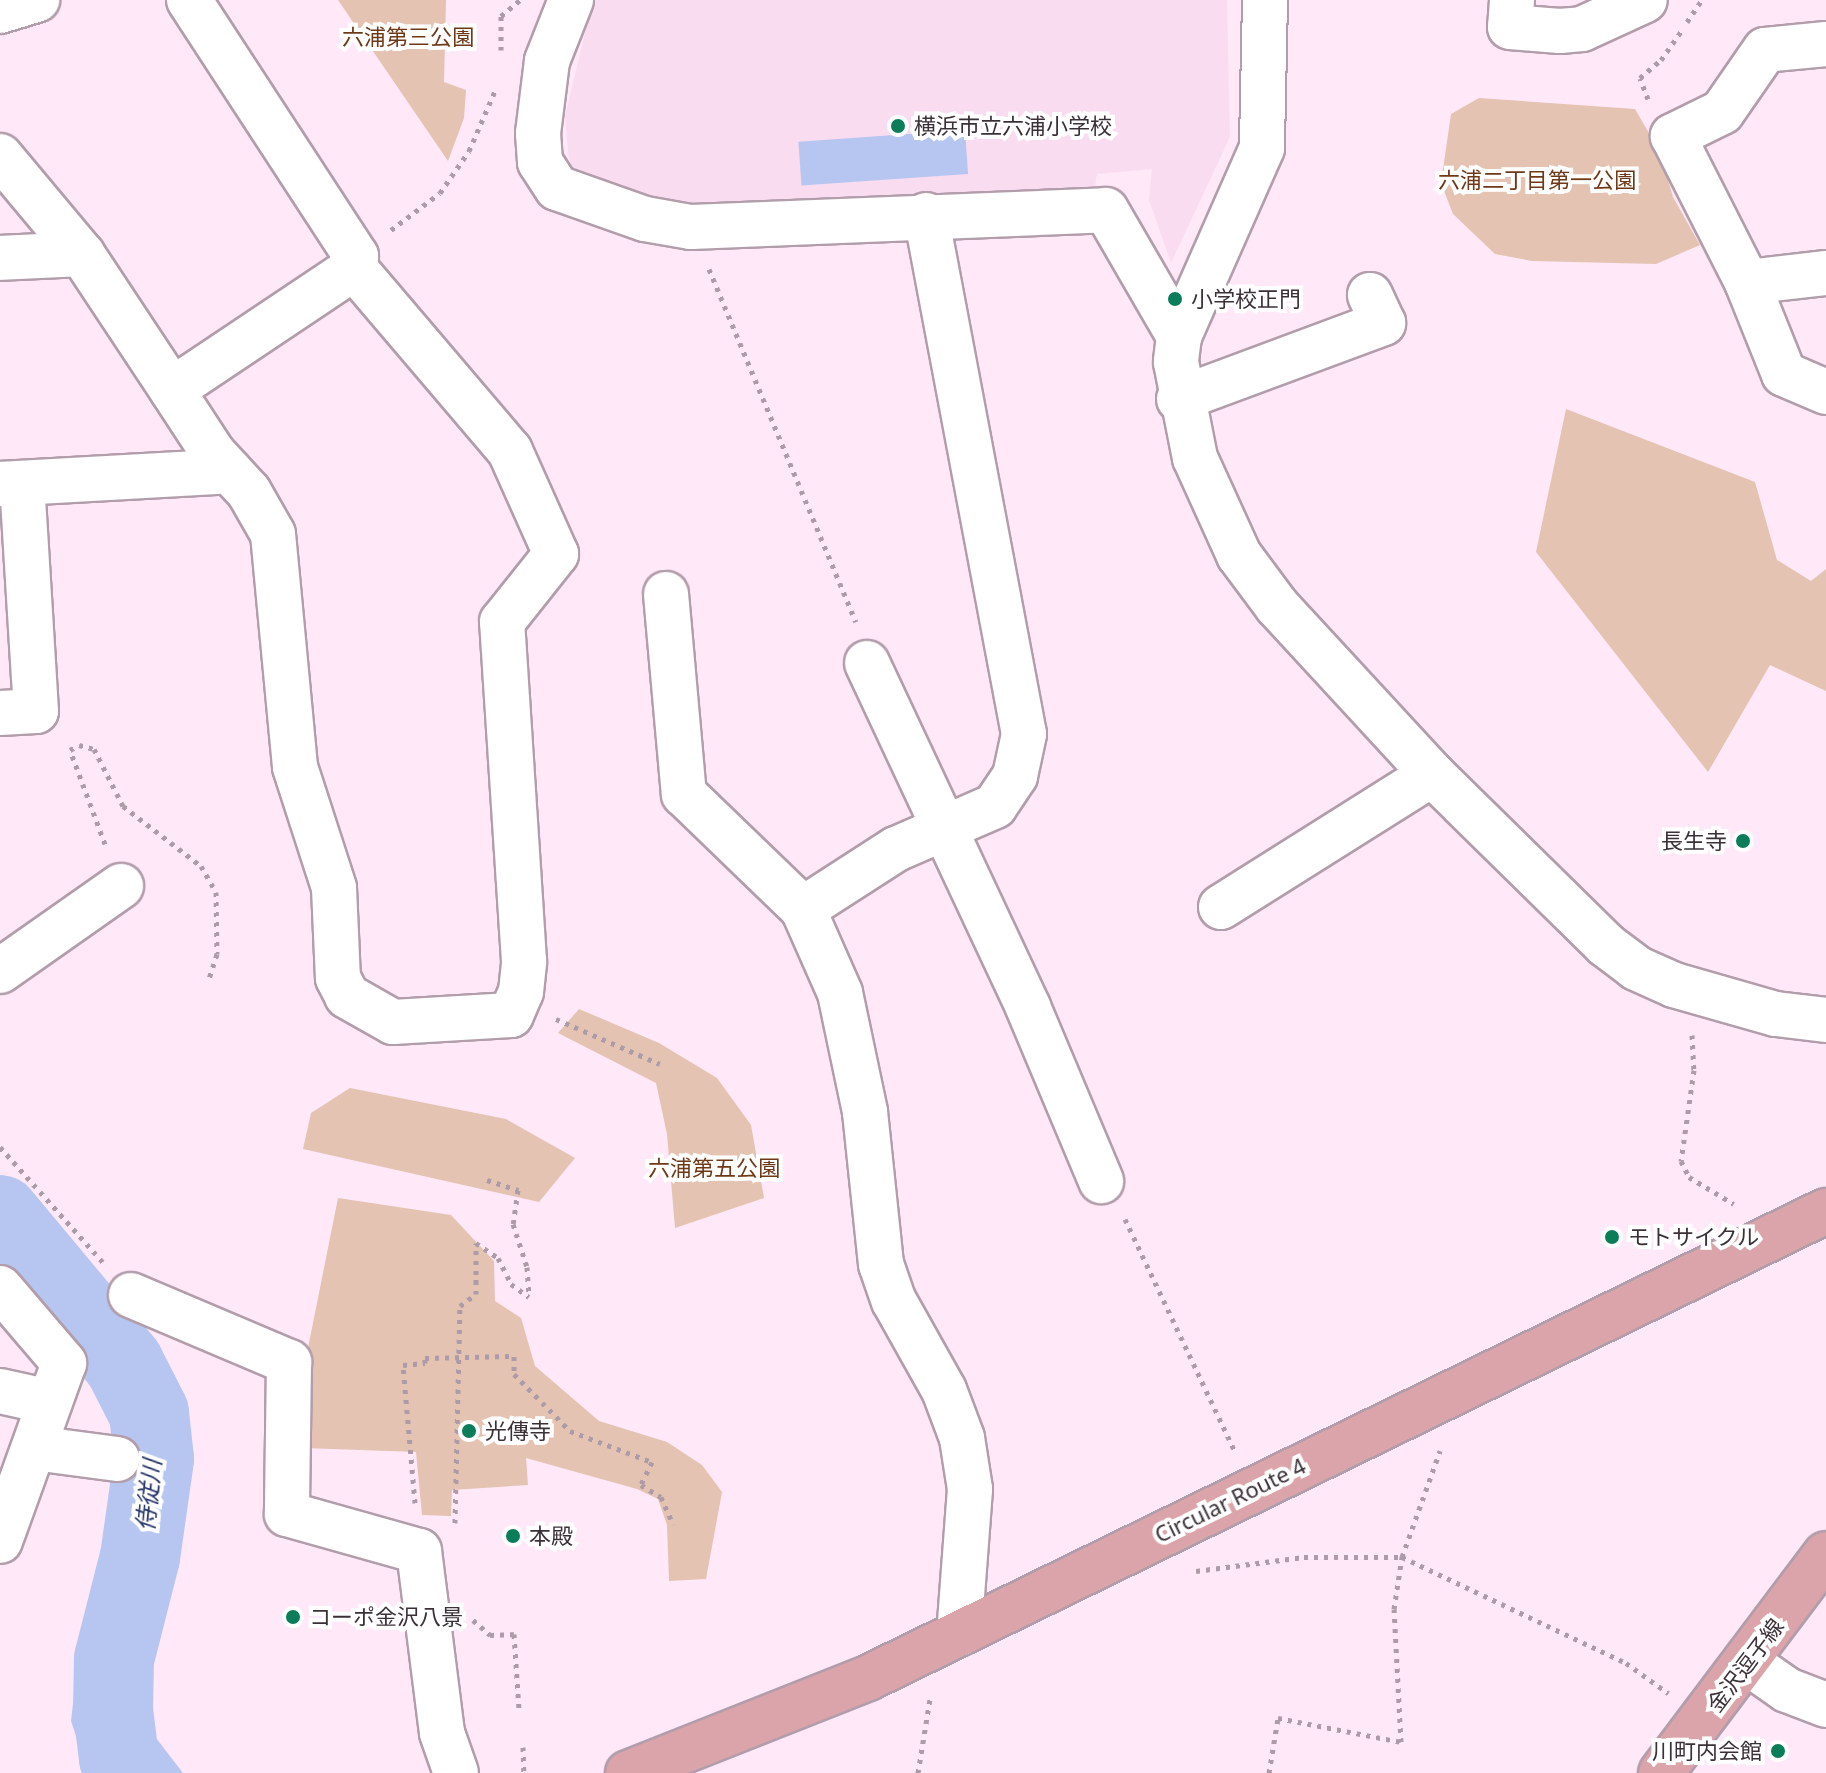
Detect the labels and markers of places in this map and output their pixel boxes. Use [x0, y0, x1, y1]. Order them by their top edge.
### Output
place label: 横浜市立六浦小学校 [914, 113, 1112, 139]
marker: 横浜市立六浦小学校 [889, 117, 907, 135]
place label: 小学校正門 [1191, 286, 1301, 312]
marker: 小学校正門 [1166, 290, 1184, 308]
place label: 長生寺 [1661, 828, 1727, 854]
marker: 長生寺 [1734, 832, 1752, 850]
place label: モトサイクル [1628, 1224, 1760, 1250]
marker: モトサイクル [1603, 1228, 1621, 1246]
place label: 光傳寺 [485, 1418, 551, 1444]
marker: 光傳寺 [460, 1422, 478, 1440]
place label: 本殿 [529, 1523, 573, 1549]
marker: 本殿 [504, 1527, 522, 1545]
place label: コーポ金沢八景 [309, 1604, 463, 1630]
marker: コーポ金沢八景 [284, 1608, 302, 1626]
place label: 川町内会館 [1652, 1738, 1762, 1764]
marker: 川町内会館 [1769, 1742, 1787, 1760]

